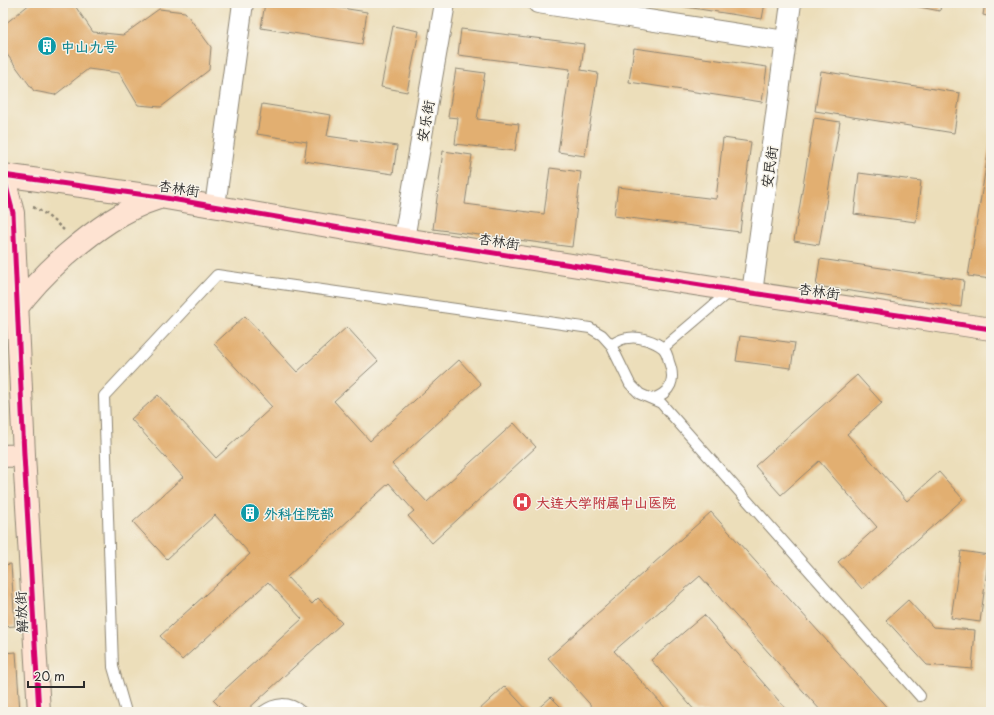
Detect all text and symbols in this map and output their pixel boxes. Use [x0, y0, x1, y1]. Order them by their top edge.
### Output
building icon: 中山九号 [36, 35, 58, 57]
place label: 中山九号 [61, 36, 117, 57]
street label: 安乐街 [411, 98, 439, 144]
street label: 安民街 [756, 145, 782, 189]
street label: 杏林街 [157, 174, 201, 202]
street label: 杏林街 [477, 227, 521, 255]
street label: 杏林街 [797, 278, 841, 304]
hospital icon: 大连大学附属中山医院 [511, 491, 533, 513]
place label: 大连大学附属中山医院 [536, 492, 676, 513]
building icon: 外科住院部 [239, 502, 261, 524]
place label: 外科住院部 [264, 503, 334, 524]
street label: 解放街 [9, 590, 33, 634]
scale bar [28, 663, 84, 689]
text: 20 m [34, 667, 65, 685]

